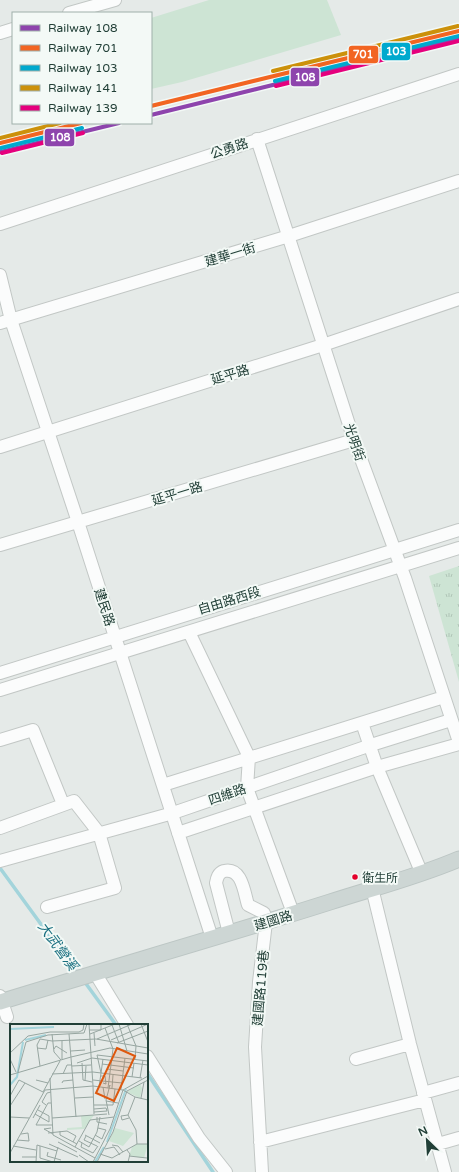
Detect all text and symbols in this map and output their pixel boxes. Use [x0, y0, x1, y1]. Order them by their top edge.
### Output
legend [12, 12, 152, 124]
text: Railway 108 [48, 21, 118, 35]
text: Railway 701 [48, 41, 118, 55]
line badge: 103 [381, 42, 411, 61]
line badge: 701 [348, 45, 379, 64]
text: 103 [386, 45, 406, 58]
text: 701 [353, 48, 373, 61]
text: Railway 103 [48, 61, 118, 75]
line badge: 108 [290, 67, 320, 87]
text: 108 [295, 71, 315, 84]
text: Railway 141 [48, 81, 118, 95]
text: Railway 139 [48, 101, 118, 115]
line badge: 108 [44, 128, 75, 147]
text: 108 [50, 131, 70, 144]
street label: 公勇路 [208, 135, 250, 163]
street label: 建華一街 [203, 240, 258, 270]
street label: 延平路 [209, 362, 251, 388]
street label: 光明街 [340, 421, 368, 463]
street label: 延平一路 [150, 479, 205, 509]
street label: 自由路西段 [196, 584, 263, 618]
street label: 建民路 [90, 586, 118, 628]
street label: 四維路 [206, 781, 248, 809]
place label: 衛生所 [362, 871, 398, 885]
marker: 衛生所 [350, 872, 360, 882]
street label: 建國路 [252, 908, 294, 934]
water label: 大武營溪 [34, 919, 82, 976]
street label: 建國路119巷 [250, 949, 272, 1027]
inset map [10, 1024, 148, 1162]
north arrow [407, 1120, 447, 1160]
text: N [416, 1124, 430, 1139]

